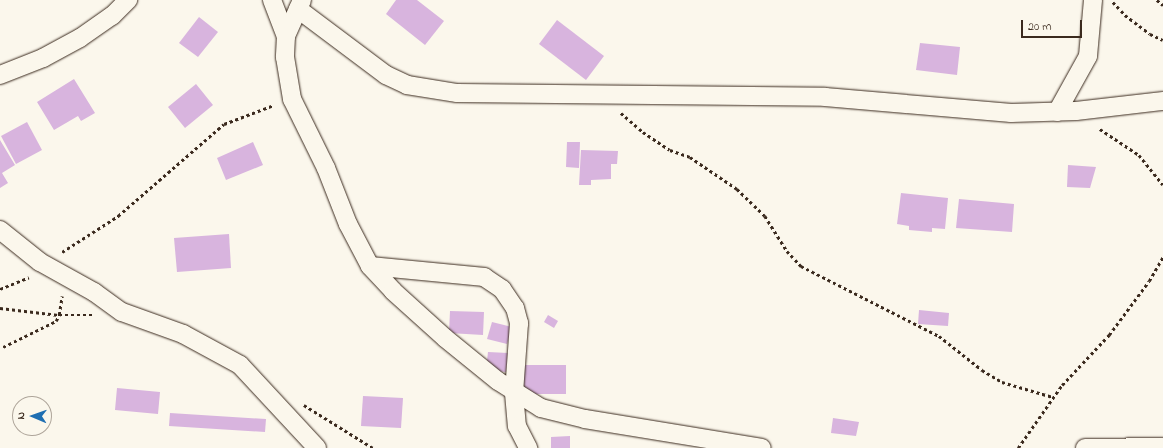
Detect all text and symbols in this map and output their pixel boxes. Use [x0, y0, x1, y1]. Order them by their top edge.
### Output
scale bar [1023, 12, 1084, 38]
text: 20 m [1028, 18, 1051, 36]
north arrow [12, 396, 52, 436]
text: N [13, 412, 29, 420]

